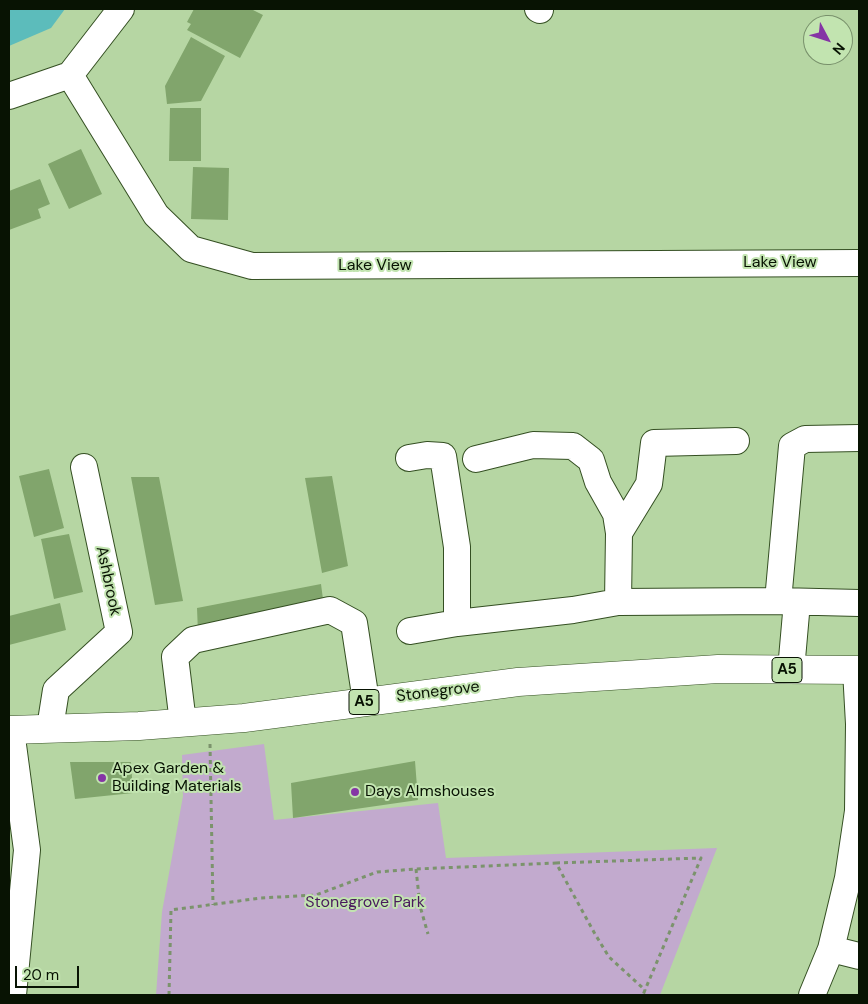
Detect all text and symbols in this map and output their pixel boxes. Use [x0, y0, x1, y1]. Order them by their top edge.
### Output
north arrow [803, 15, 853, 65]
text: N [829, 39, 849, 59]
street label: Lake View [743, 253, 817, 273]
street label: Lake View [338, 256, 412, 276]
street label: Ashbrook [91, 545, 125, 617]
road number: A5 [772, 658, 802, 682]
street label: Stonegrove [395, 677, 481, 707]
road number: A5 [349, 690, 379, 714]
place label: Apex Garden & Building Materials [112, 759, 242, 797]
marker: Apex Garden & Building Materials [96, 772, 108, 784]
place label: Days Almshouses [365, 782, 495, 802]
marker: Days Almshouses [349, 786, 361, 798]
park label: Stonegrove Park [305, 893, 425, 913]
scale bar [18, 956, 81, 988]
text: 20 m [23, 965, 59, 985]

